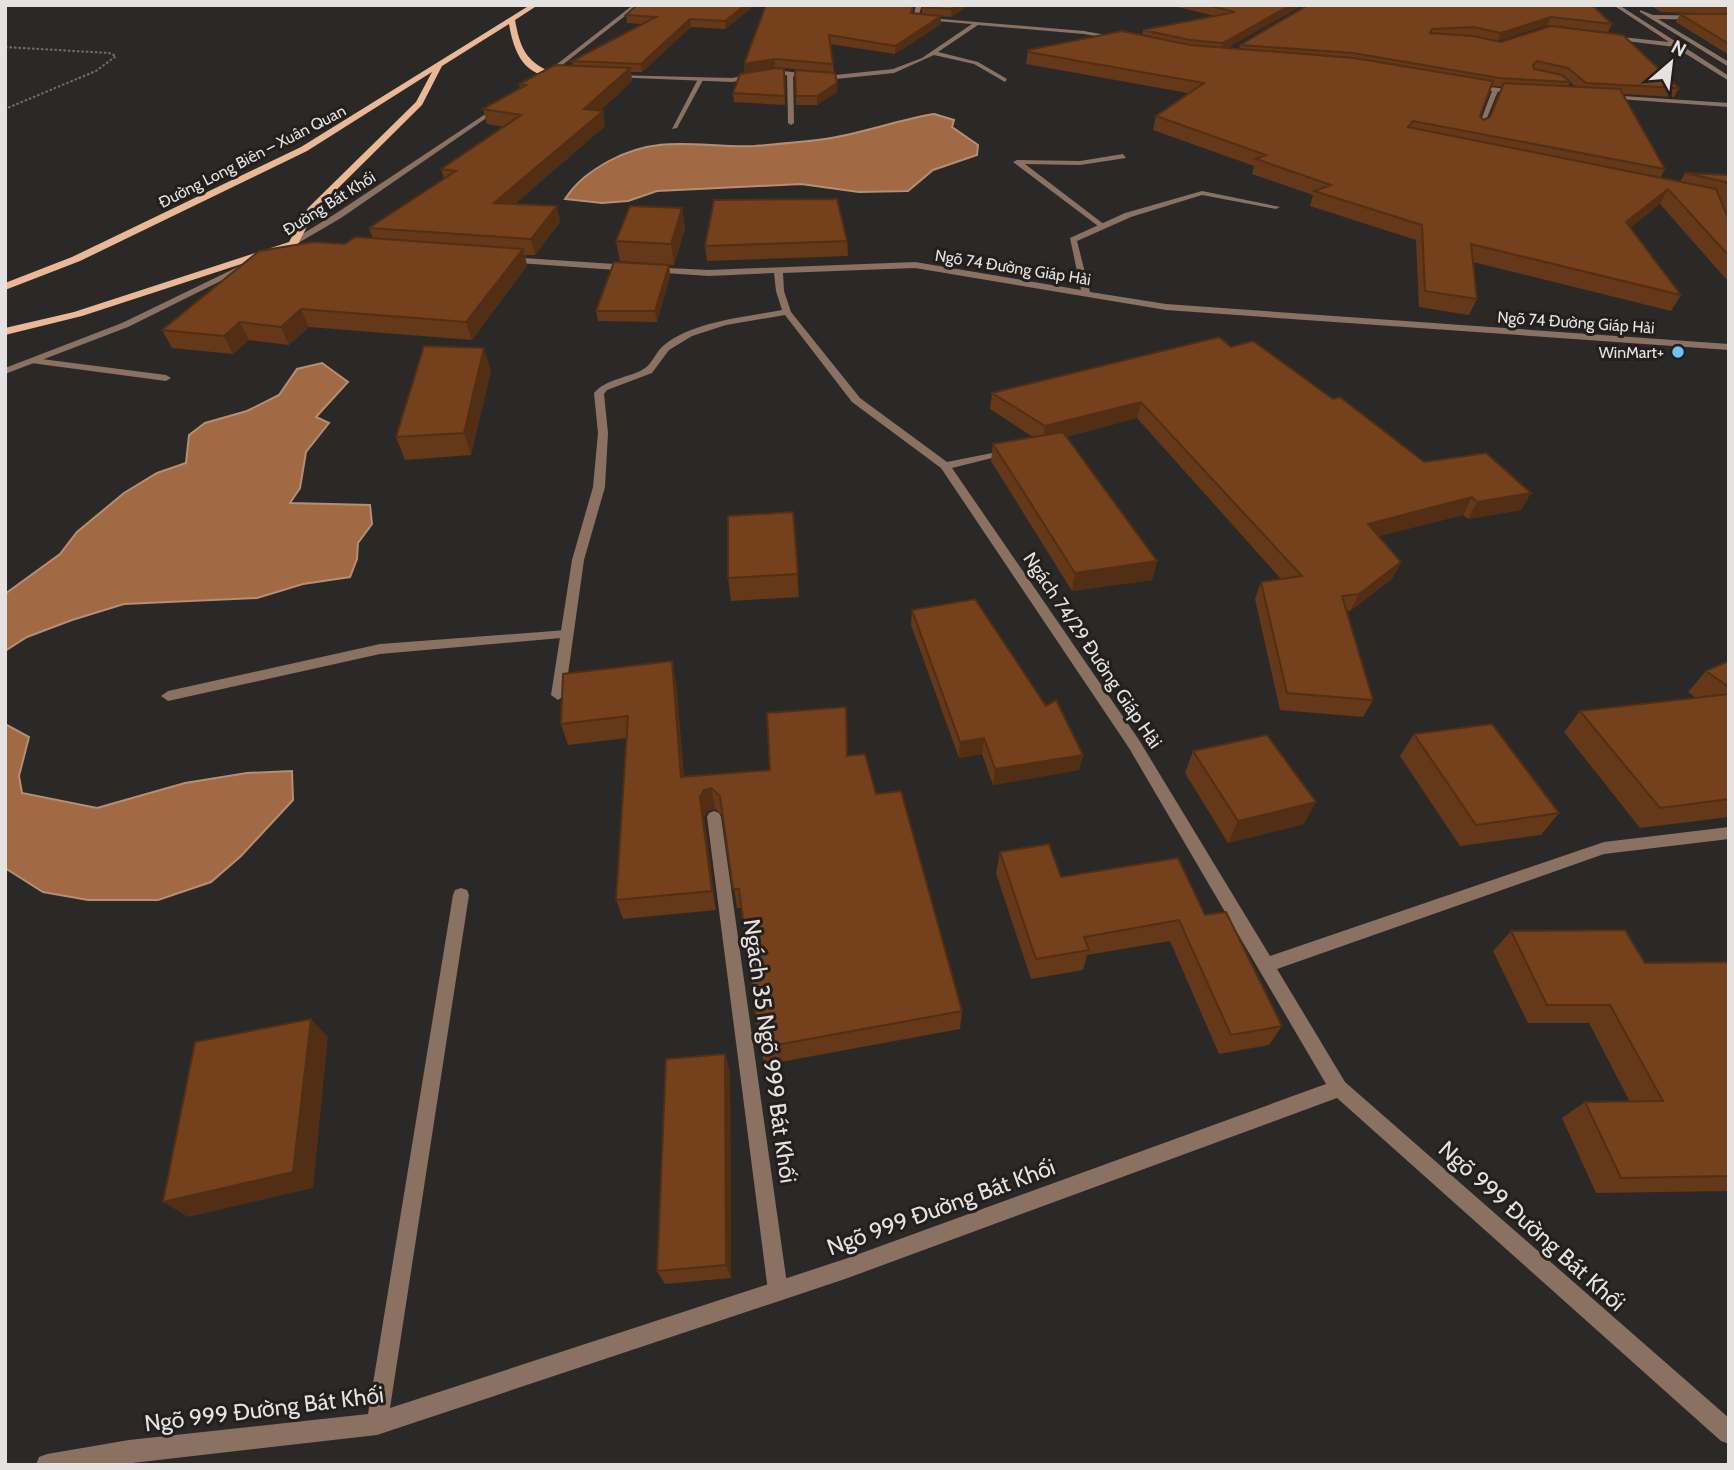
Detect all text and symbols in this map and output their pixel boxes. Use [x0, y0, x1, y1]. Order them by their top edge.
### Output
north arrow [1636, 28, 1706, 98]
text: N [1667, 35, 1690, 62]
street label: Đường Long Biên – Xuân Quan [156, 101, 349, 212]
street label: Đường Bát Khối [280, 167, 379, 239]
street label: Ngõ 74 Đường Giáp Hải [934, 246, 1092, 289]
street label: Ngõ 74 Đường Giáp Hải [1497, 308, 1655, 337]
place label: WinMart+ [1599, 343, 1664, 362]
marker: WinMart+ [1670, 344, 1686, 360]
street label: Ngách 74/29 Đường Giáp Hải [1018, 548, 1167, 753]
street label: Ngách 35 Ngõ 999 Bát Khối [738, 917, 802, 1185]
street label: Ngõ 999 Đường Bát Khối [1433, 1135, 1631, 1317]
street label: Ngõ 999 Đường Bát Khối [823, 1153, 1059, 1261]
street label: Ngõ 999 Đường Bát Khối [143, 1380, 385, 1438]

